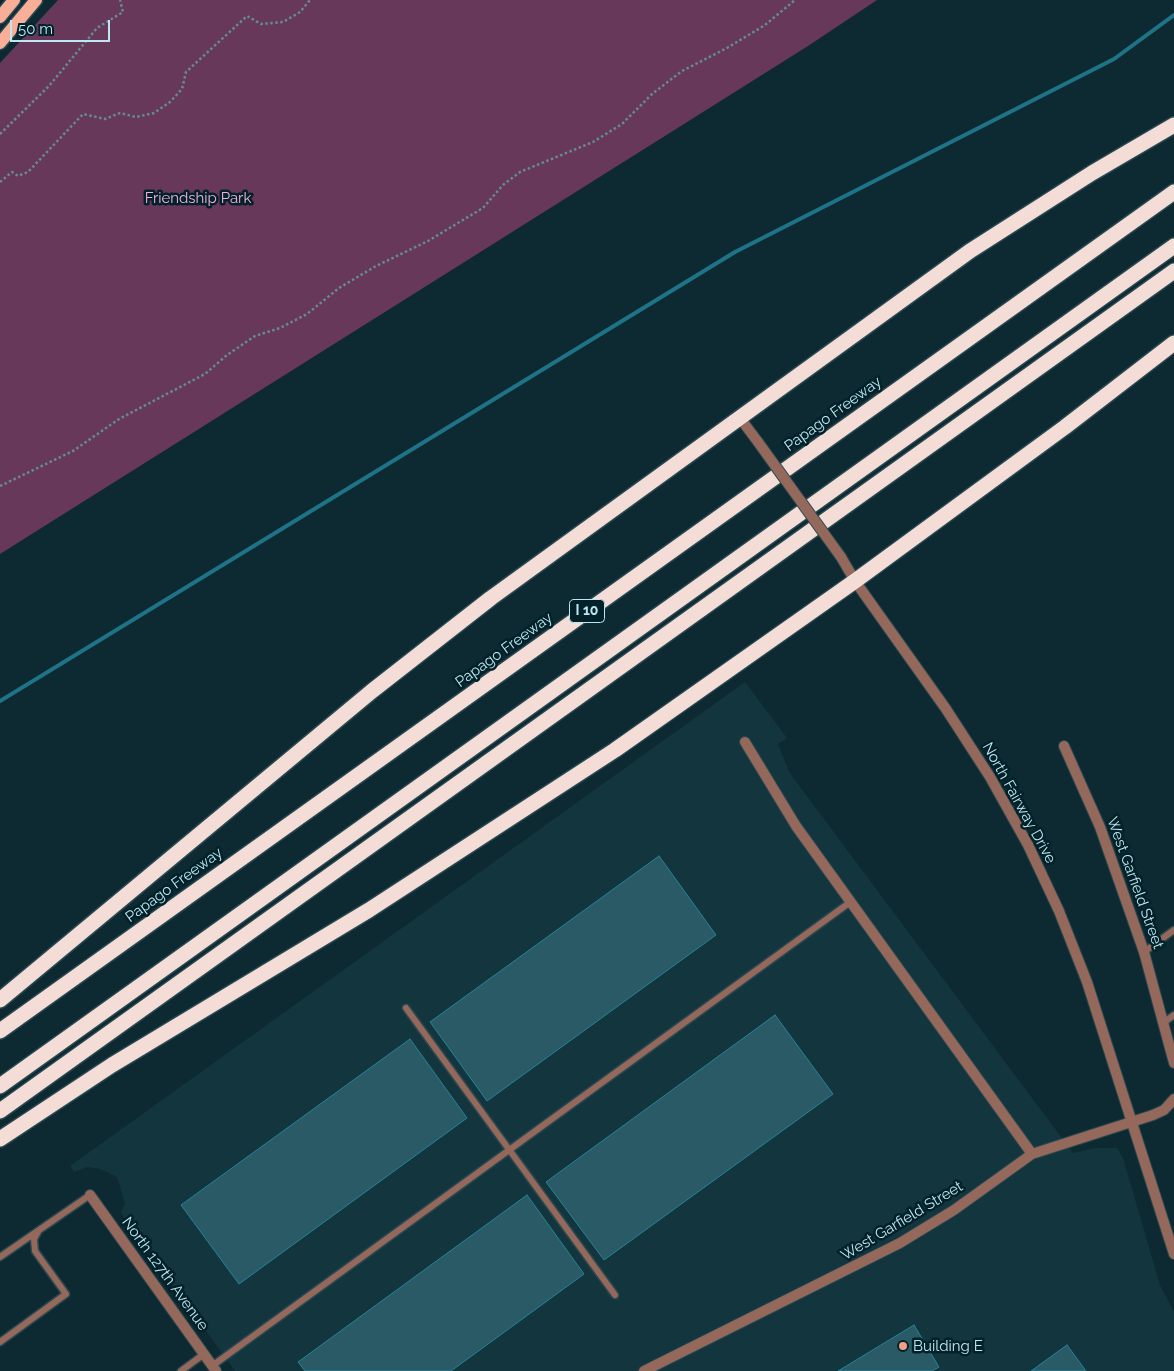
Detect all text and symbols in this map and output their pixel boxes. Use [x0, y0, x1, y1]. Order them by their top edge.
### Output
scale bar [12, 10, 112, 42]
text: 50 m [18, 20, 53, 38]
park label: Friendship Park [145, 189, 251, 207]
street label: Papago Freeway [781, 373, 885, 455]
road number: I 10 [570, 600, 604, 622]
street label: Papago Freeway [452, 609, 556, 691]
street label: North Fairway Drive [978, 739, 1060, 867]
street label: West Garfield Street [1103, 815, 1167, 951]
street label: Papago Freeway [122, 844, 226, 926]
street label: West Garfield Street [838, 1178, 966, 1264]
street label: North 127th Avenue [118, 1214, 212, 1334]
place label: Building E [913, 1337, 983, 1355]
marker: Building E [897, 1340, 909, 1352]

